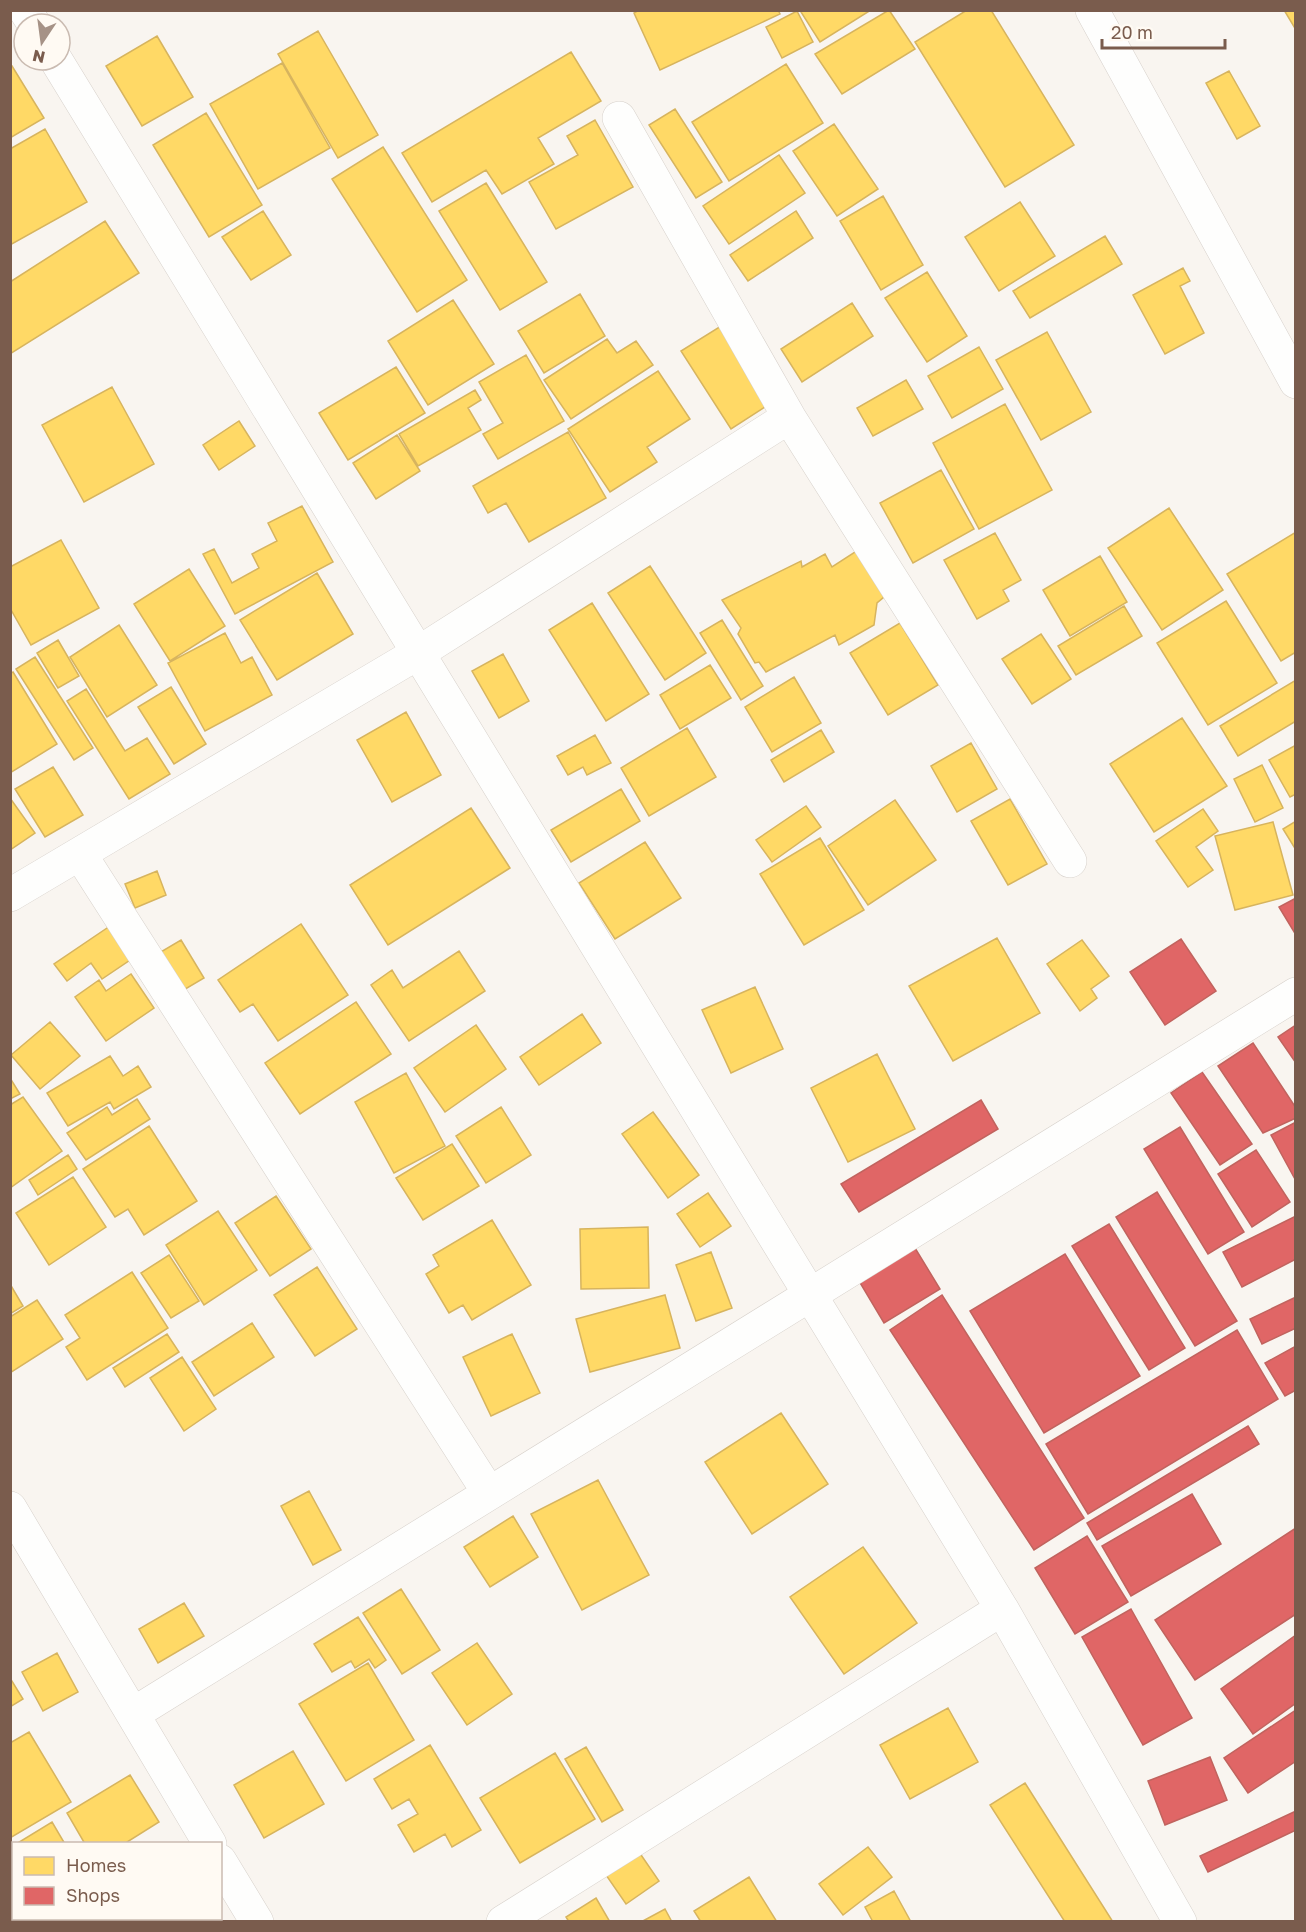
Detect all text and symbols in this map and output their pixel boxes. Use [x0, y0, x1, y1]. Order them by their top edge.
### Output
north arrow [12, 12, 72, 72]
scale bar [1102, 12, 1225, 50]
text: 20 m [1111, 21, 1153, 43]
text: N [30, 46, 47, 68]
legend [12, 1842, 222, 1920]
text: Homes [66, 1854, 126, 1876]
text: Shops [66, 1884, 120, 1906]

